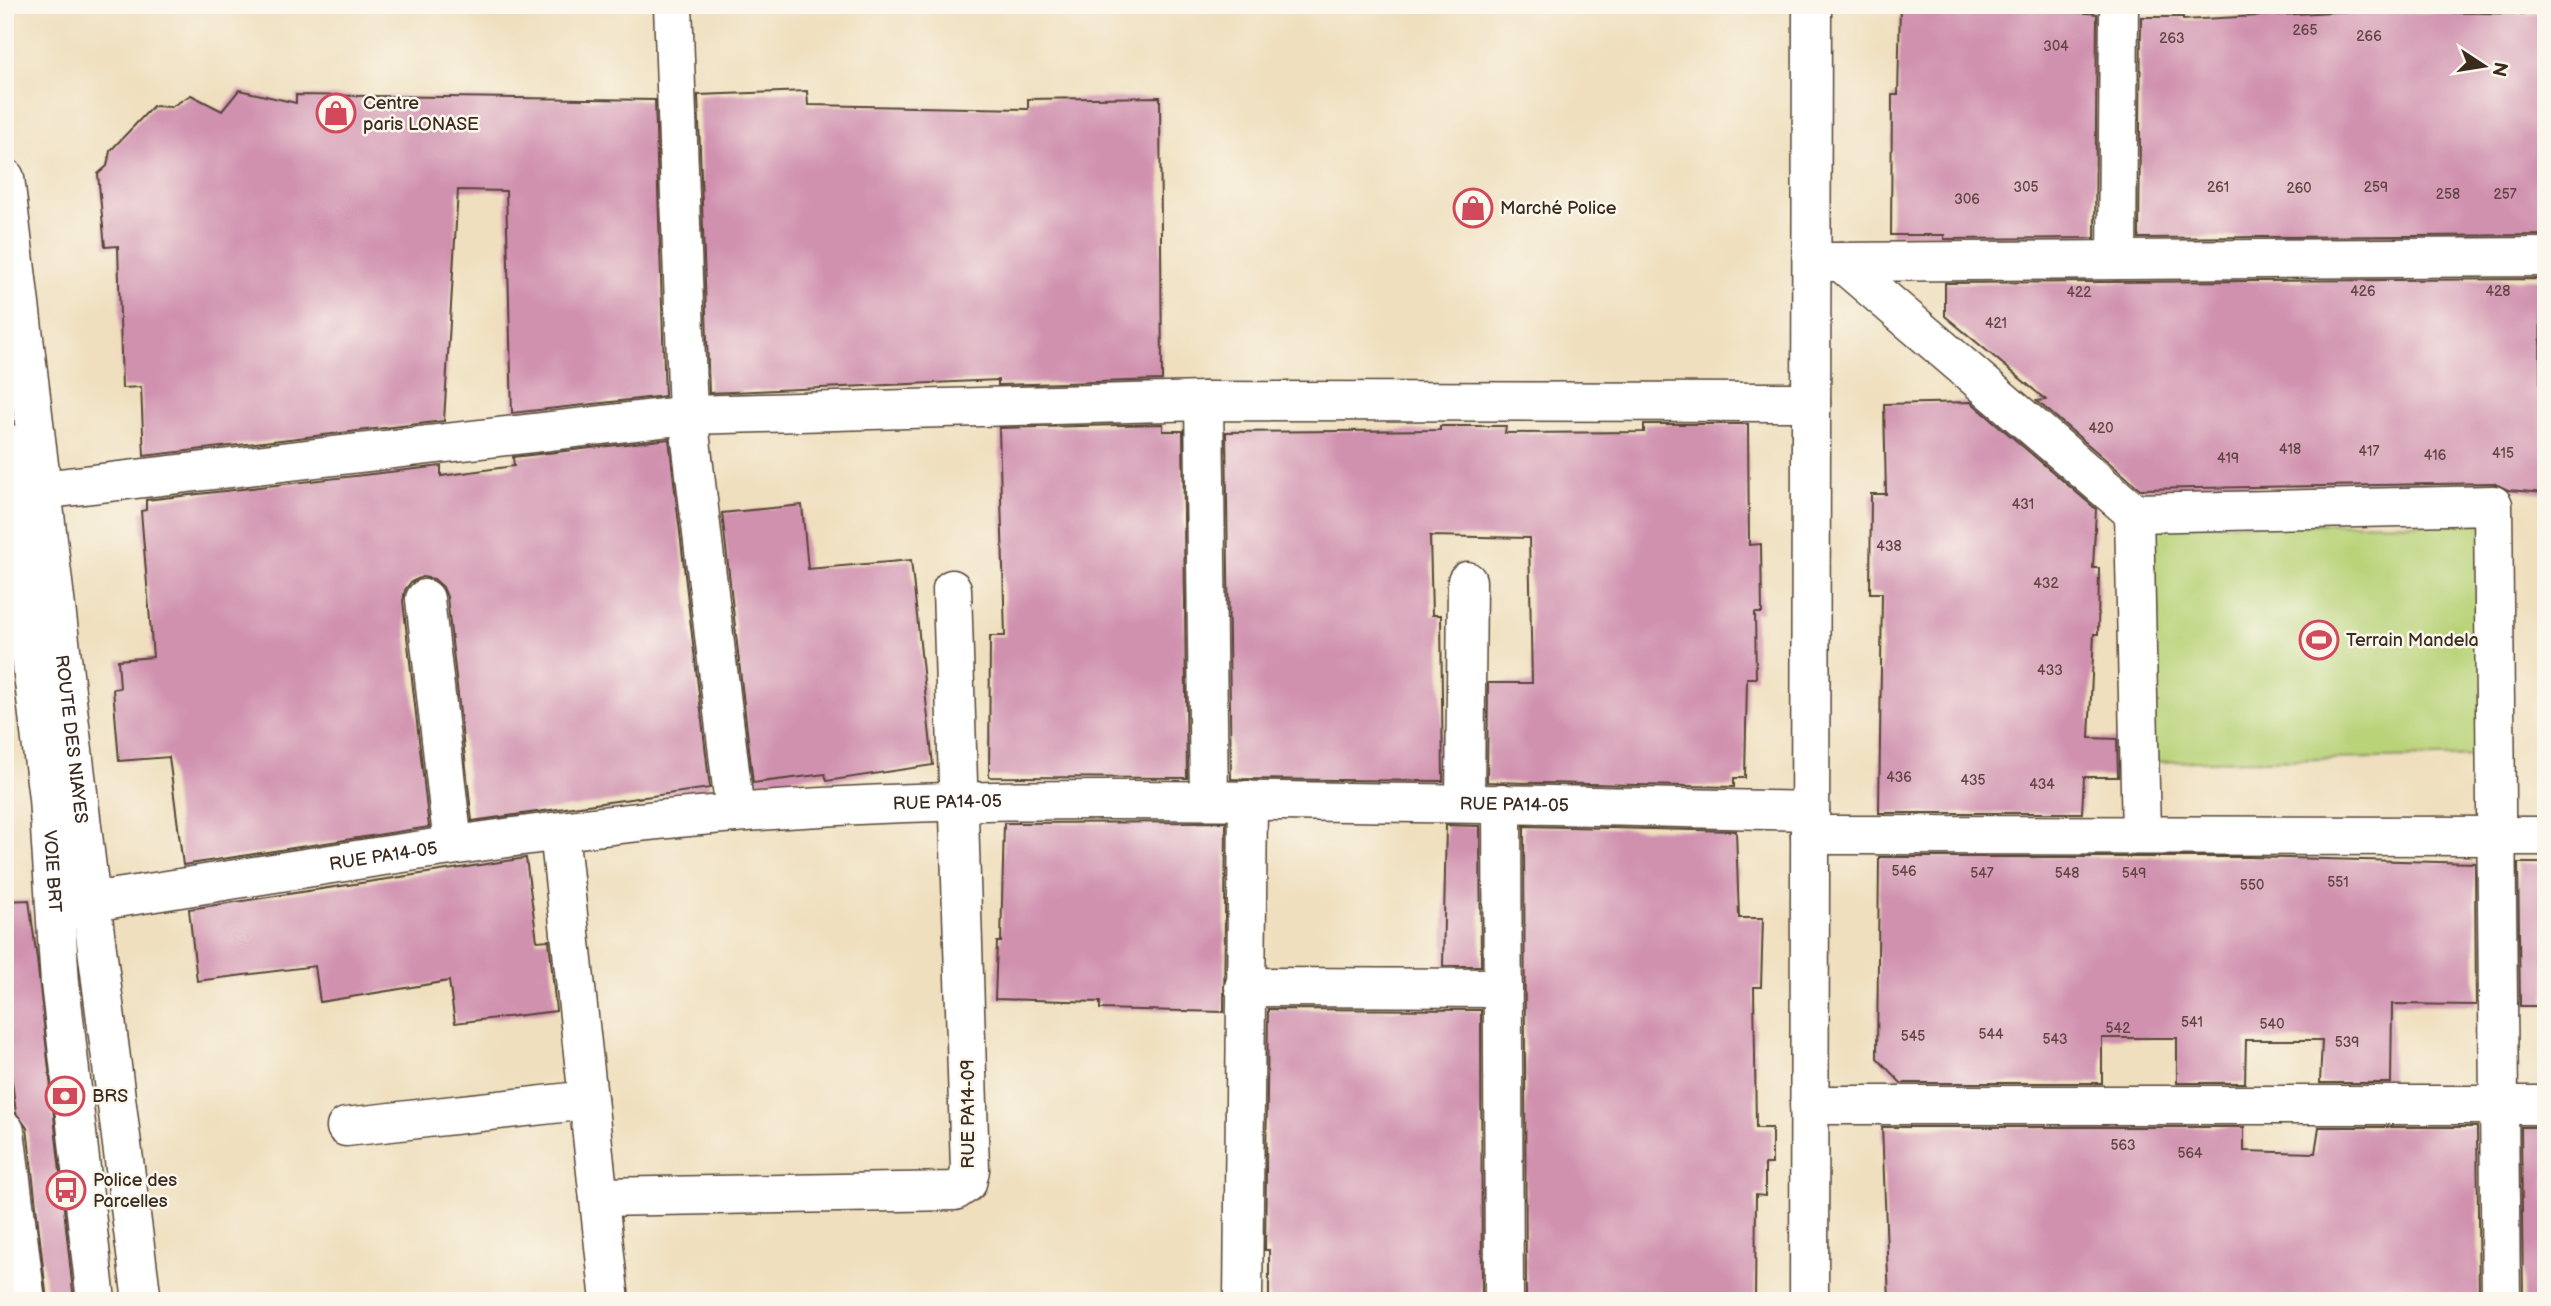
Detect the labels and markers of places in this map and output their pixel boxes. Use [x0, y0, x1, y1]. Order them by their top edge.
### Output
shop icon: Centre paris LONASE [315, 92, 357, 134]
place label: Centre paris LONASE [363, 93, 479, 135]
shop icon: Marché Police [1452, 187, 1494, 229]
place label: Marché Police [1500, 198, 1617, 219]
sports icon: Terrain Mandela [2298, 619, 2340, 661]
place label: Terrain Mandela [2346, 630, 2479, 651]
bank icon: BRS [44, 1075, 86, 1117]
place label: BRS [92, 1086, 128, 1107]
bus stop icon: Police des Parcelles [45, 1169, 87, 1211]
place label: Police des Parcelles [93, 1170, 177, 1212]

